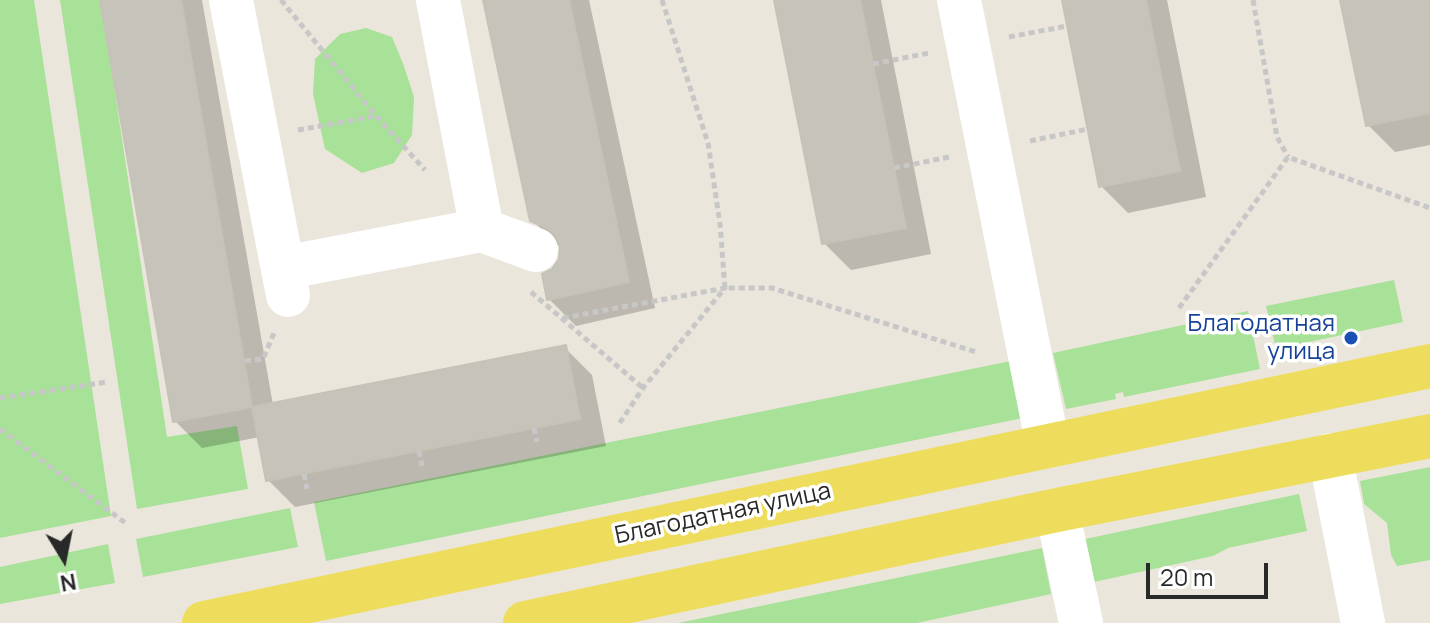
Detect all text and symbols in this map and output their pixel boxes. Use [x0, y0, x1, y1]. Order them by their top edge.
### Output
place label: Благодатная улица [1188, 310, 1335, 366]
marker: Благодатная улица [1342, 329, 1360, 347]
street label: Благодатная улица [612, 477, 834, 551]
north arrow [24, 519, 104, 599]
scale bar [1150, 547, 1272, 597]
text: 20 m [1160, 560, 1213, 593]
text: N [58, 566, 79, 599]

